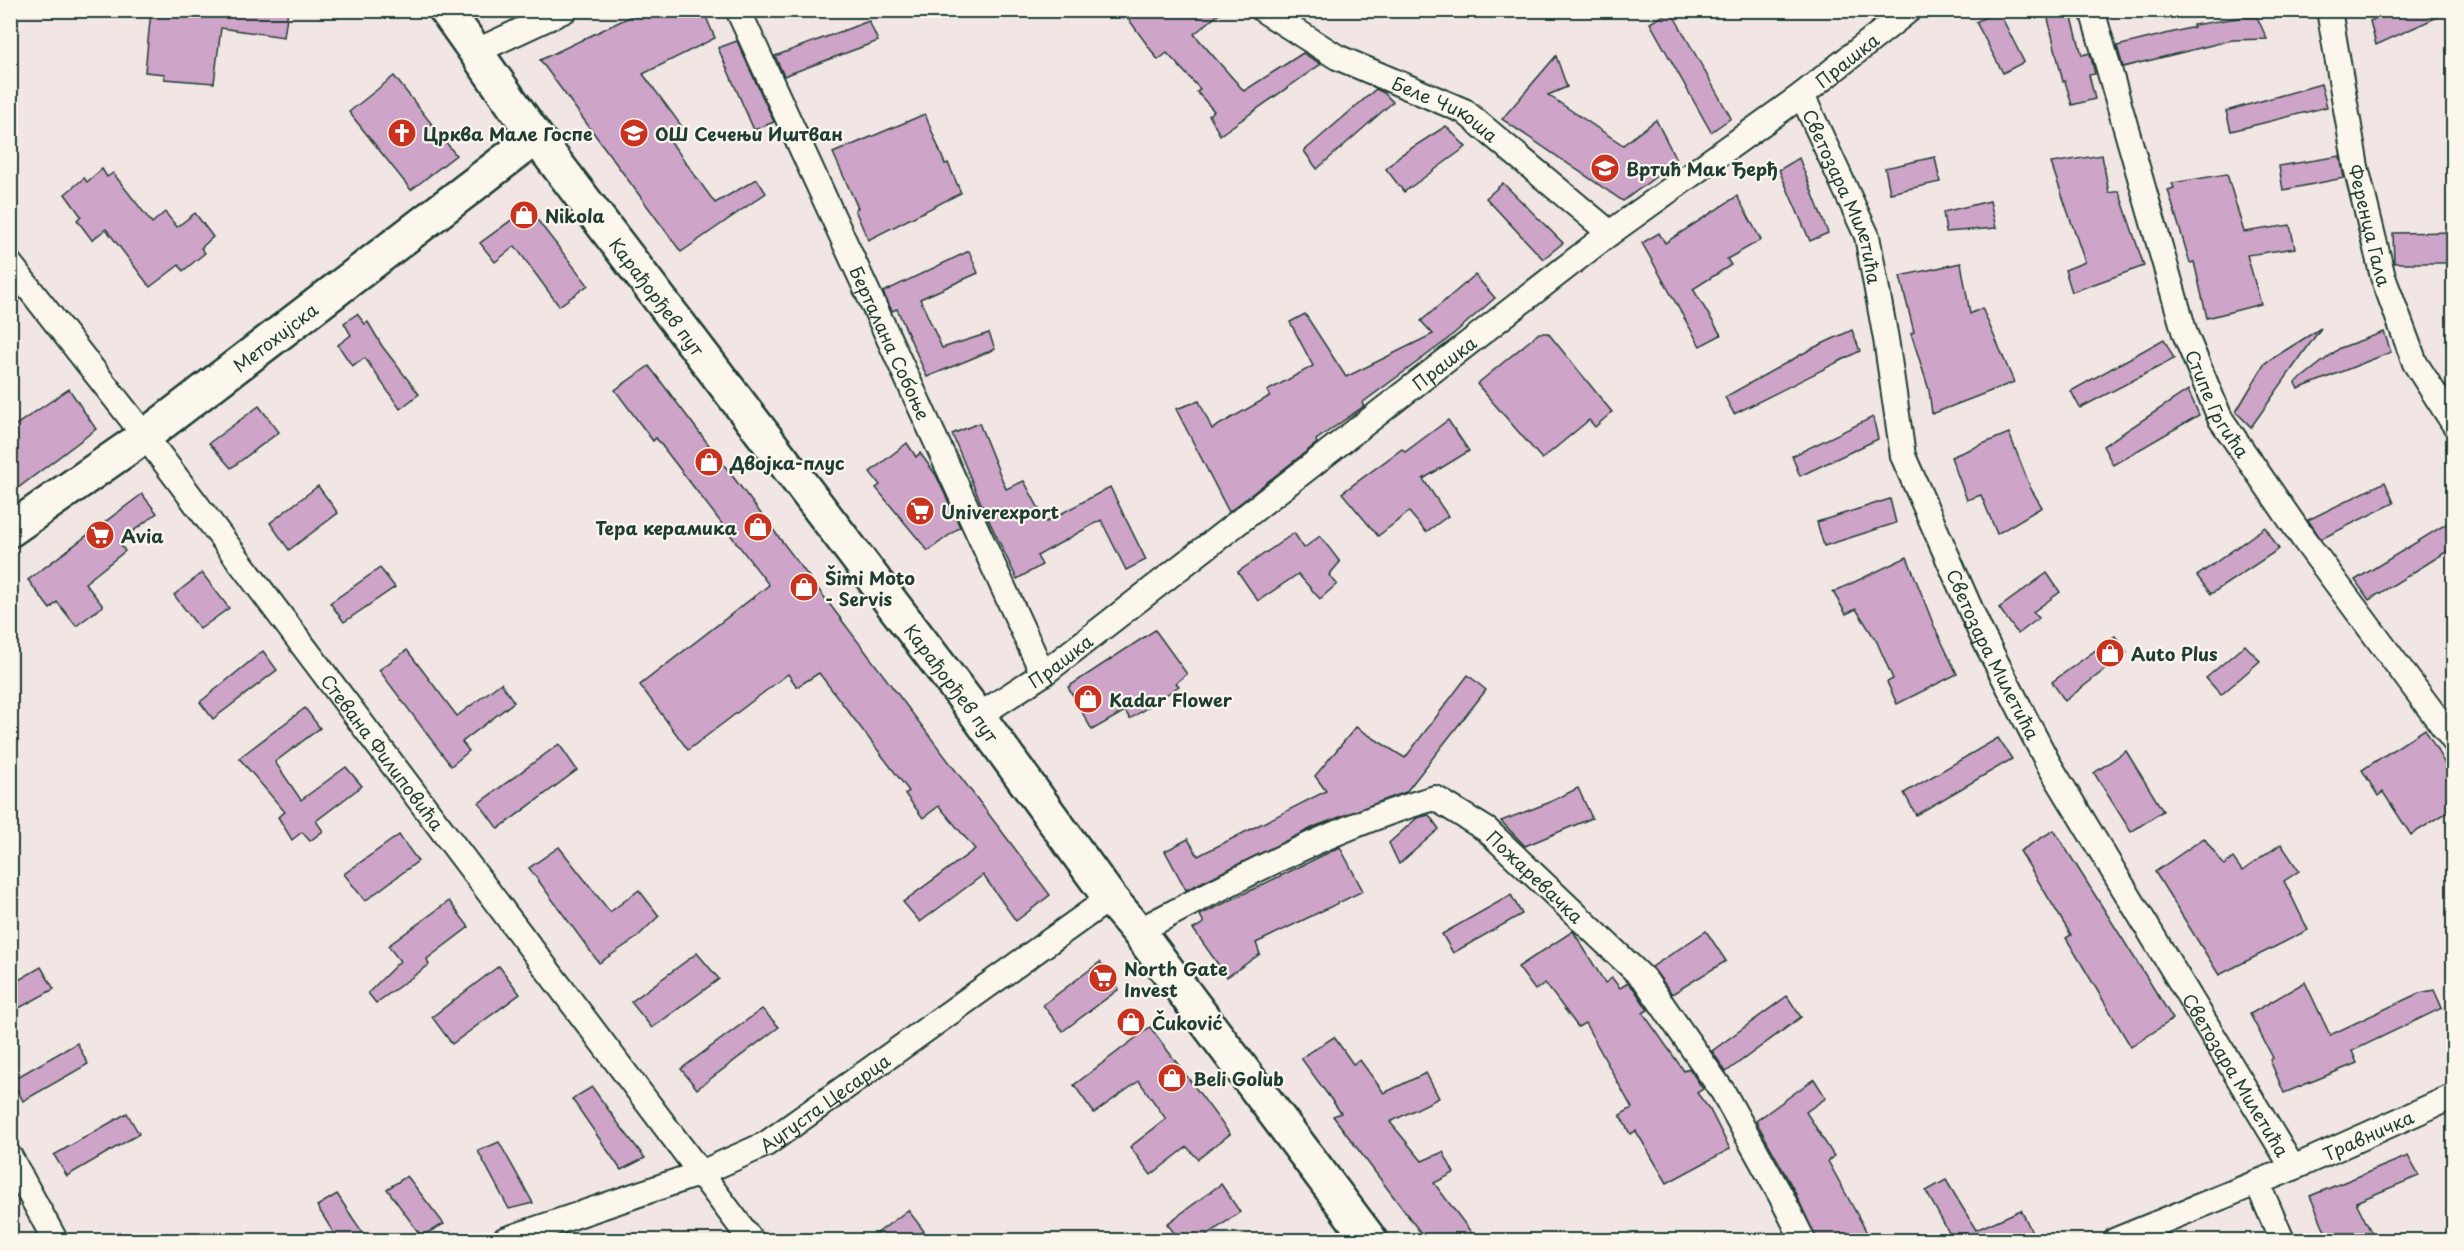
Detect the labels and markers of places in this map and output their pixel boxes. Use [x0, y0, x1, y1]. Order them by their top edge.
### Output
church icon: Црква Мале Госпе [386, 117, 418, 149]
school or university icon: ОШ Сечењи Иштван [618, 117, 650, 149]
place label: Црква Мале Госпе [423, 120, 593, 147]
place label: ОШ Сечењи Иштван [655, 120, 843, 147]
school or university icon: Вртић Мак Ђерђ [1589, 152, 1621, 184]
place label: Вртић Мак Ђерђ [1626, 155, 1778, 182]
shop icon: Nikola [508, 199, 540, 231]
place label: Nikola [545, 202, 605, 229]
shop icon: Двојка-плус [693, 446, 725, 478]
place label: Двојка-плус [729, 449, 845, 476]
supermarket icon: Univerexport [904, 495, 936, 527]
place label: Univerexport [941, 498, 1060, 525]
shop icon: Тера керамика [742, 511, 774, 543]
place label: Тера керамика [595, 514, 737, 541]
supermarket icon: Avia [84, 519, 116, 551]
place label: Avia [121, 522, 164, 549]
place label: Šimi Moto - Servis [825, 564, 915, 612]
shop icon: Šimi Moto - Servis [788, 571, 820, 603]
shop icon: Auto Plus [2094, 637, 2126, 669]
place label: Auto Plus [2131, 640, 2218, 667]
shop icon: Kadar Flower [1072, 683, 1104, 715]
place label: Kadar Flower [1109, 686, 1233, 713]
place label: North Gate Invest [1124, 955, 1228, 1003]
supermarket icon: North Gate Invest [1087, 962, 1119, 994]
shop icon: Čuković [1115, 1006, 1147, 1038]
place label: Čuković [1152, 1009, 1223, 1036]
shop icon: Beli Golub [1156, 1062, 1188, 1094]
place label: Beli Golub [1193, 1065, 1284, 1092]

